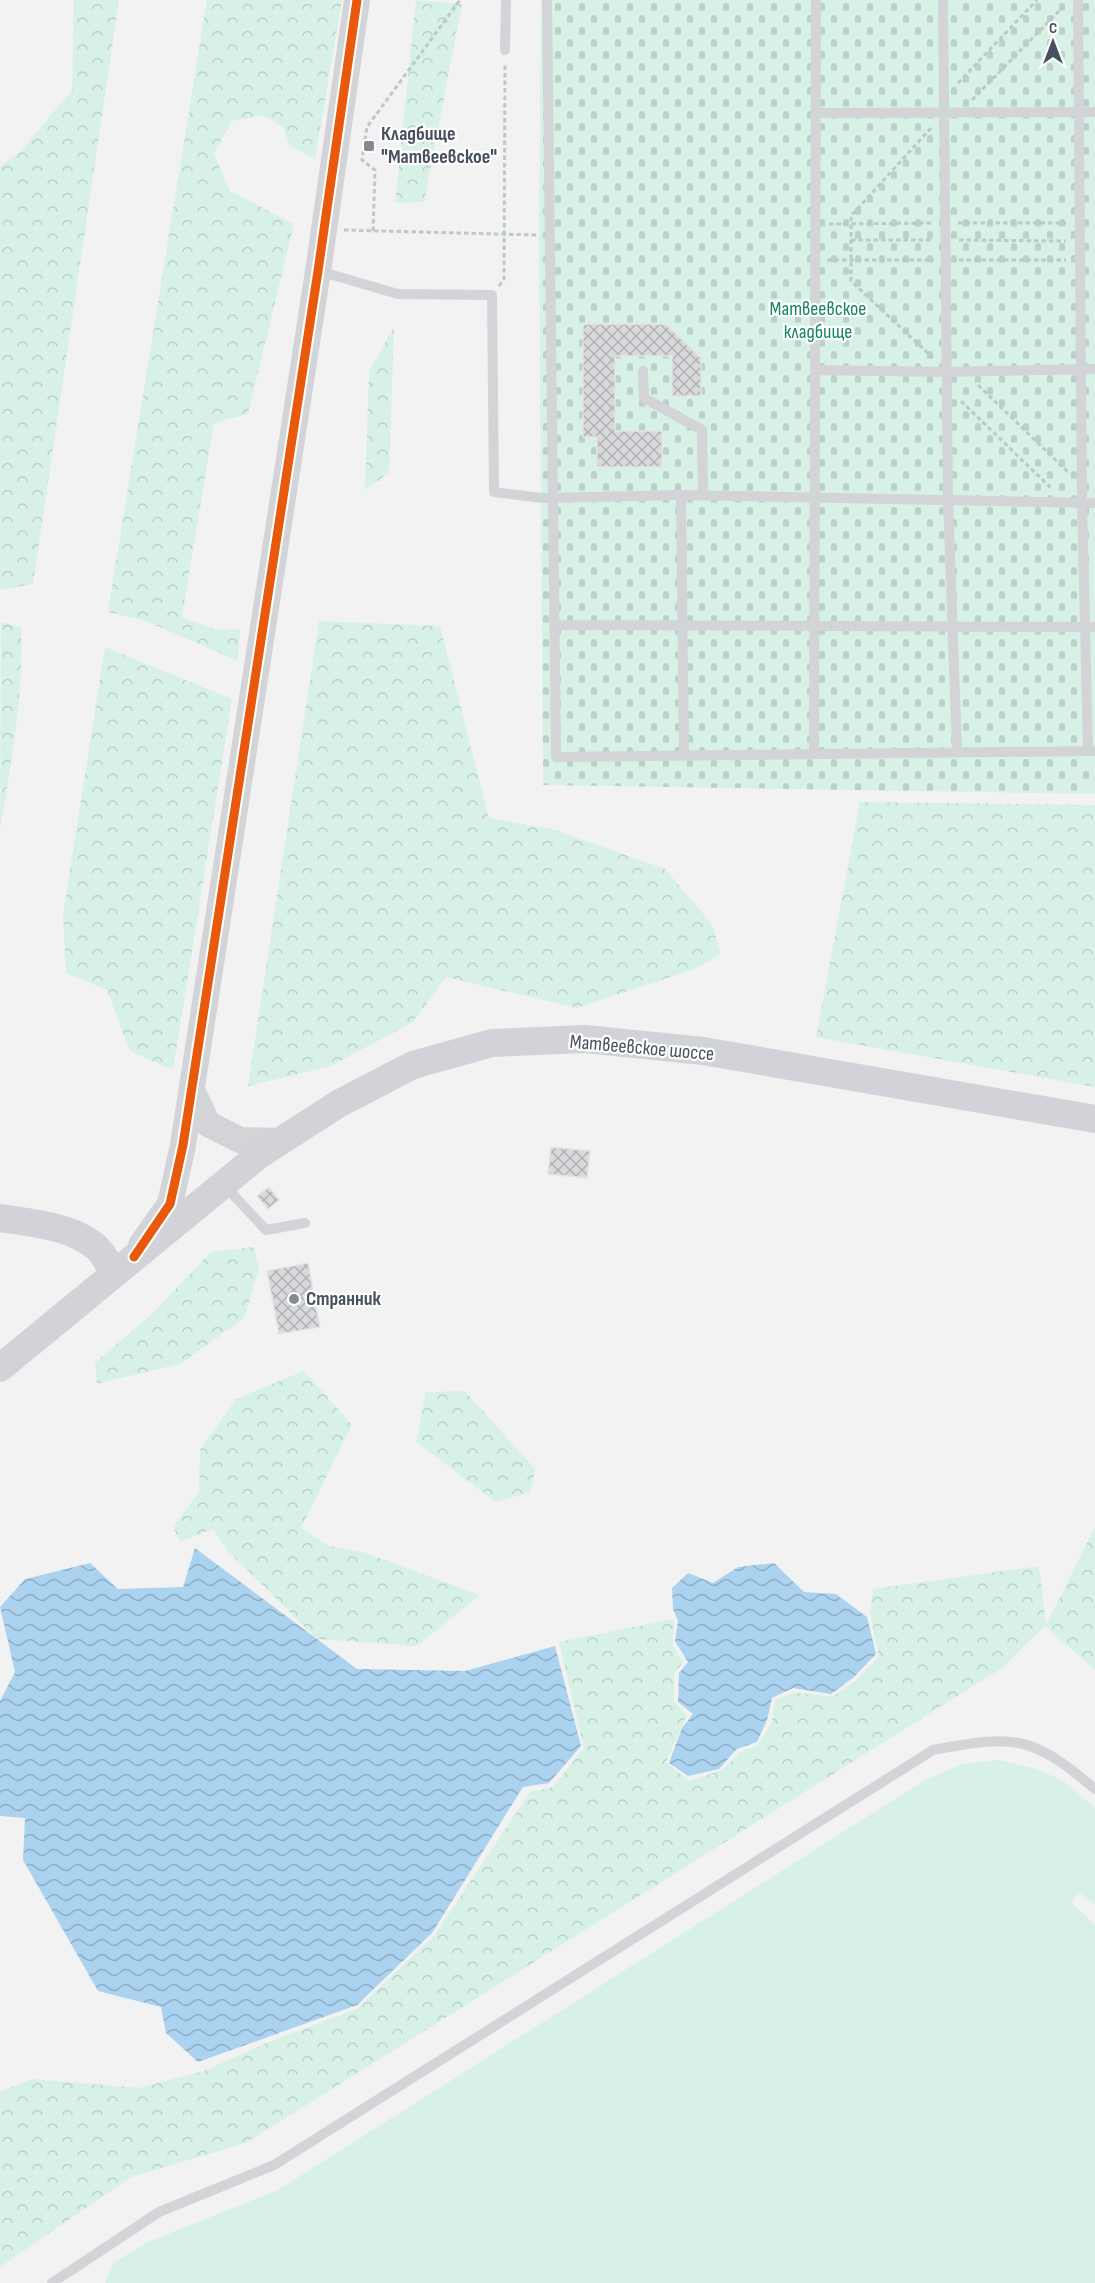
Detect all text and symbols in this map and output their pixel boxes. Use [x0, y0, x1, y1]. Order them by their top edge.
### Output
north arrow [1023, 12, 1083, 72]
text: С [1049, 19, 1057, 38]
place label: Кладбище "Матвеевское" [381, 122, 497, 169]
marker: Кладбище "Матвеевское" [362, 139, 376, 153]
park label: Матвеевское кладбище [770, 297, 866, 344]
street label: Матвеевское шоссе [569, 1030, 715, 1066]
place label: Странник [306, 1287, 381, 1311]
marker: Странник [287, 1292, 301, 1306]

